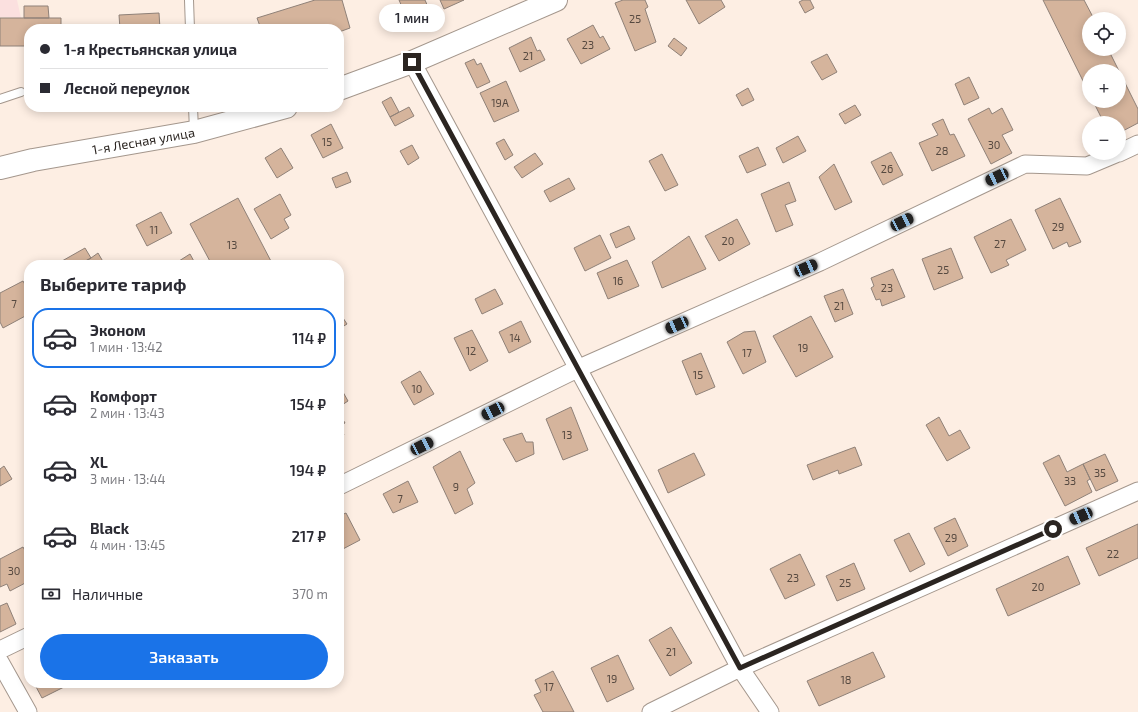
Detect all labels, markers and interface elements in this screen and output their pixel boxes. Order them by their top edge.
callout: 1 мин [379,4,445,32]
text: 1 мин [395,10,429,26]
house number: 25 [629,12,641,25]
map controls [1082,12,1126,160]
button: locate [1082,12,1126,56]
house number: 23 [582,38,594,51]
text: 1-я Крестьянская улица [64,40,237,58]
house number: 21 [523,49,533,62]
route end [403,53,421,71]
button: + [1082,64,1126,108]
text: Лесной переулок [64,79,190,97]
house number: 19А [491,96,509,109]
button: − [1082,116,1126,160]
street label: 1-я Лесная улица [91,124,196,158]
house number: 15 [322,135,332,148]
house number: 30 [988,138,1000,151]
house number: 28 [936,144,948,157]
house number: 26 [881,162,893,175]
car [984,166,1010,188]
car [889,211,915,233]
house number: 29 [1052,220,1064,233]
house number: 11 [150,223,158,236]
house number: 20 [722,234,734,247]
house number: 27 [994,237,1006,250]
house number: 13 [227,238,237,251]
car [793,258,819,278]
house number: 25 [937,263,949,276]
text: Выберите тариф [40,273,186,295]
house number: 16 [613,274,623,287]
house number: 23 [881,281,893,294]
house number: 7 [11,297,17,310]
house number: 21 [834,299,844,312]
car [664,315,690,335]
icon: car [42,320,78,356]
text: Эконом [90,321,146,339]
text: 114 ₽ [292,329,326,347]
house number: 14 [509,331,521,344]
text: 1 мин · 13:42 [90,339,163,355]
house number: 19 [798,341,808,354]
house number: 12 [466,344,476,357]
house number: 17 [742,346,752,359]
house number: 15 [693,368,703,381]
house number: 10 [411,382,423,395]
icon: car [42,386,78,422]
text: Комфорт [90,387,157,405]
text: 154 ₽ [290,395,326,413]
car [480,400,506,422]
text: 2 мин · 13:43 [90,405,165,421]
house number: 13 [562,428,572,441]
car [409,435,435,457]
icon: car [42,452,78,488]
text: XL [90,453,108,471]
text: 194 ₽ [290,461,326,479]
house number: 35 [1094,466,1106,479]
text: 3 мин · 13:44 [90,471,165,487]
house number: 33 [1064,474,1076,487]
house number: 9 [453,480,459,493]
house number: 7 [397,492,403,505]
car [1068,506,1094,526]
icon: car [42,518,78,554]
text: Black [90,519,129,537]
route start [1044,520,1062,538]
text: 217 ₽ [291,527,326,545]
house number: 29 [945,531,957,544]
text: 4 мин · 13:45 [90,537,165,553]
house number: 22 [1107,547,1119,560]
house number: 30 [8,564,20,577]
house number: 23 [787,571,799,584]
house number: 25 [839,576,851,589]
house number: 20 [1032,580,1044,593]
icon: cash [40,583,62,605]
text: Наличные [72,585,143,603]
text: 370 m [292,586,328,602]
button: Заказать [40,634,328,680]
house number: 21 [666,645,676,658]
house number: 19 [607,672,617,685]
house number: 18 [840,673,852,686]
house number: 17 [544,680,554,693]

